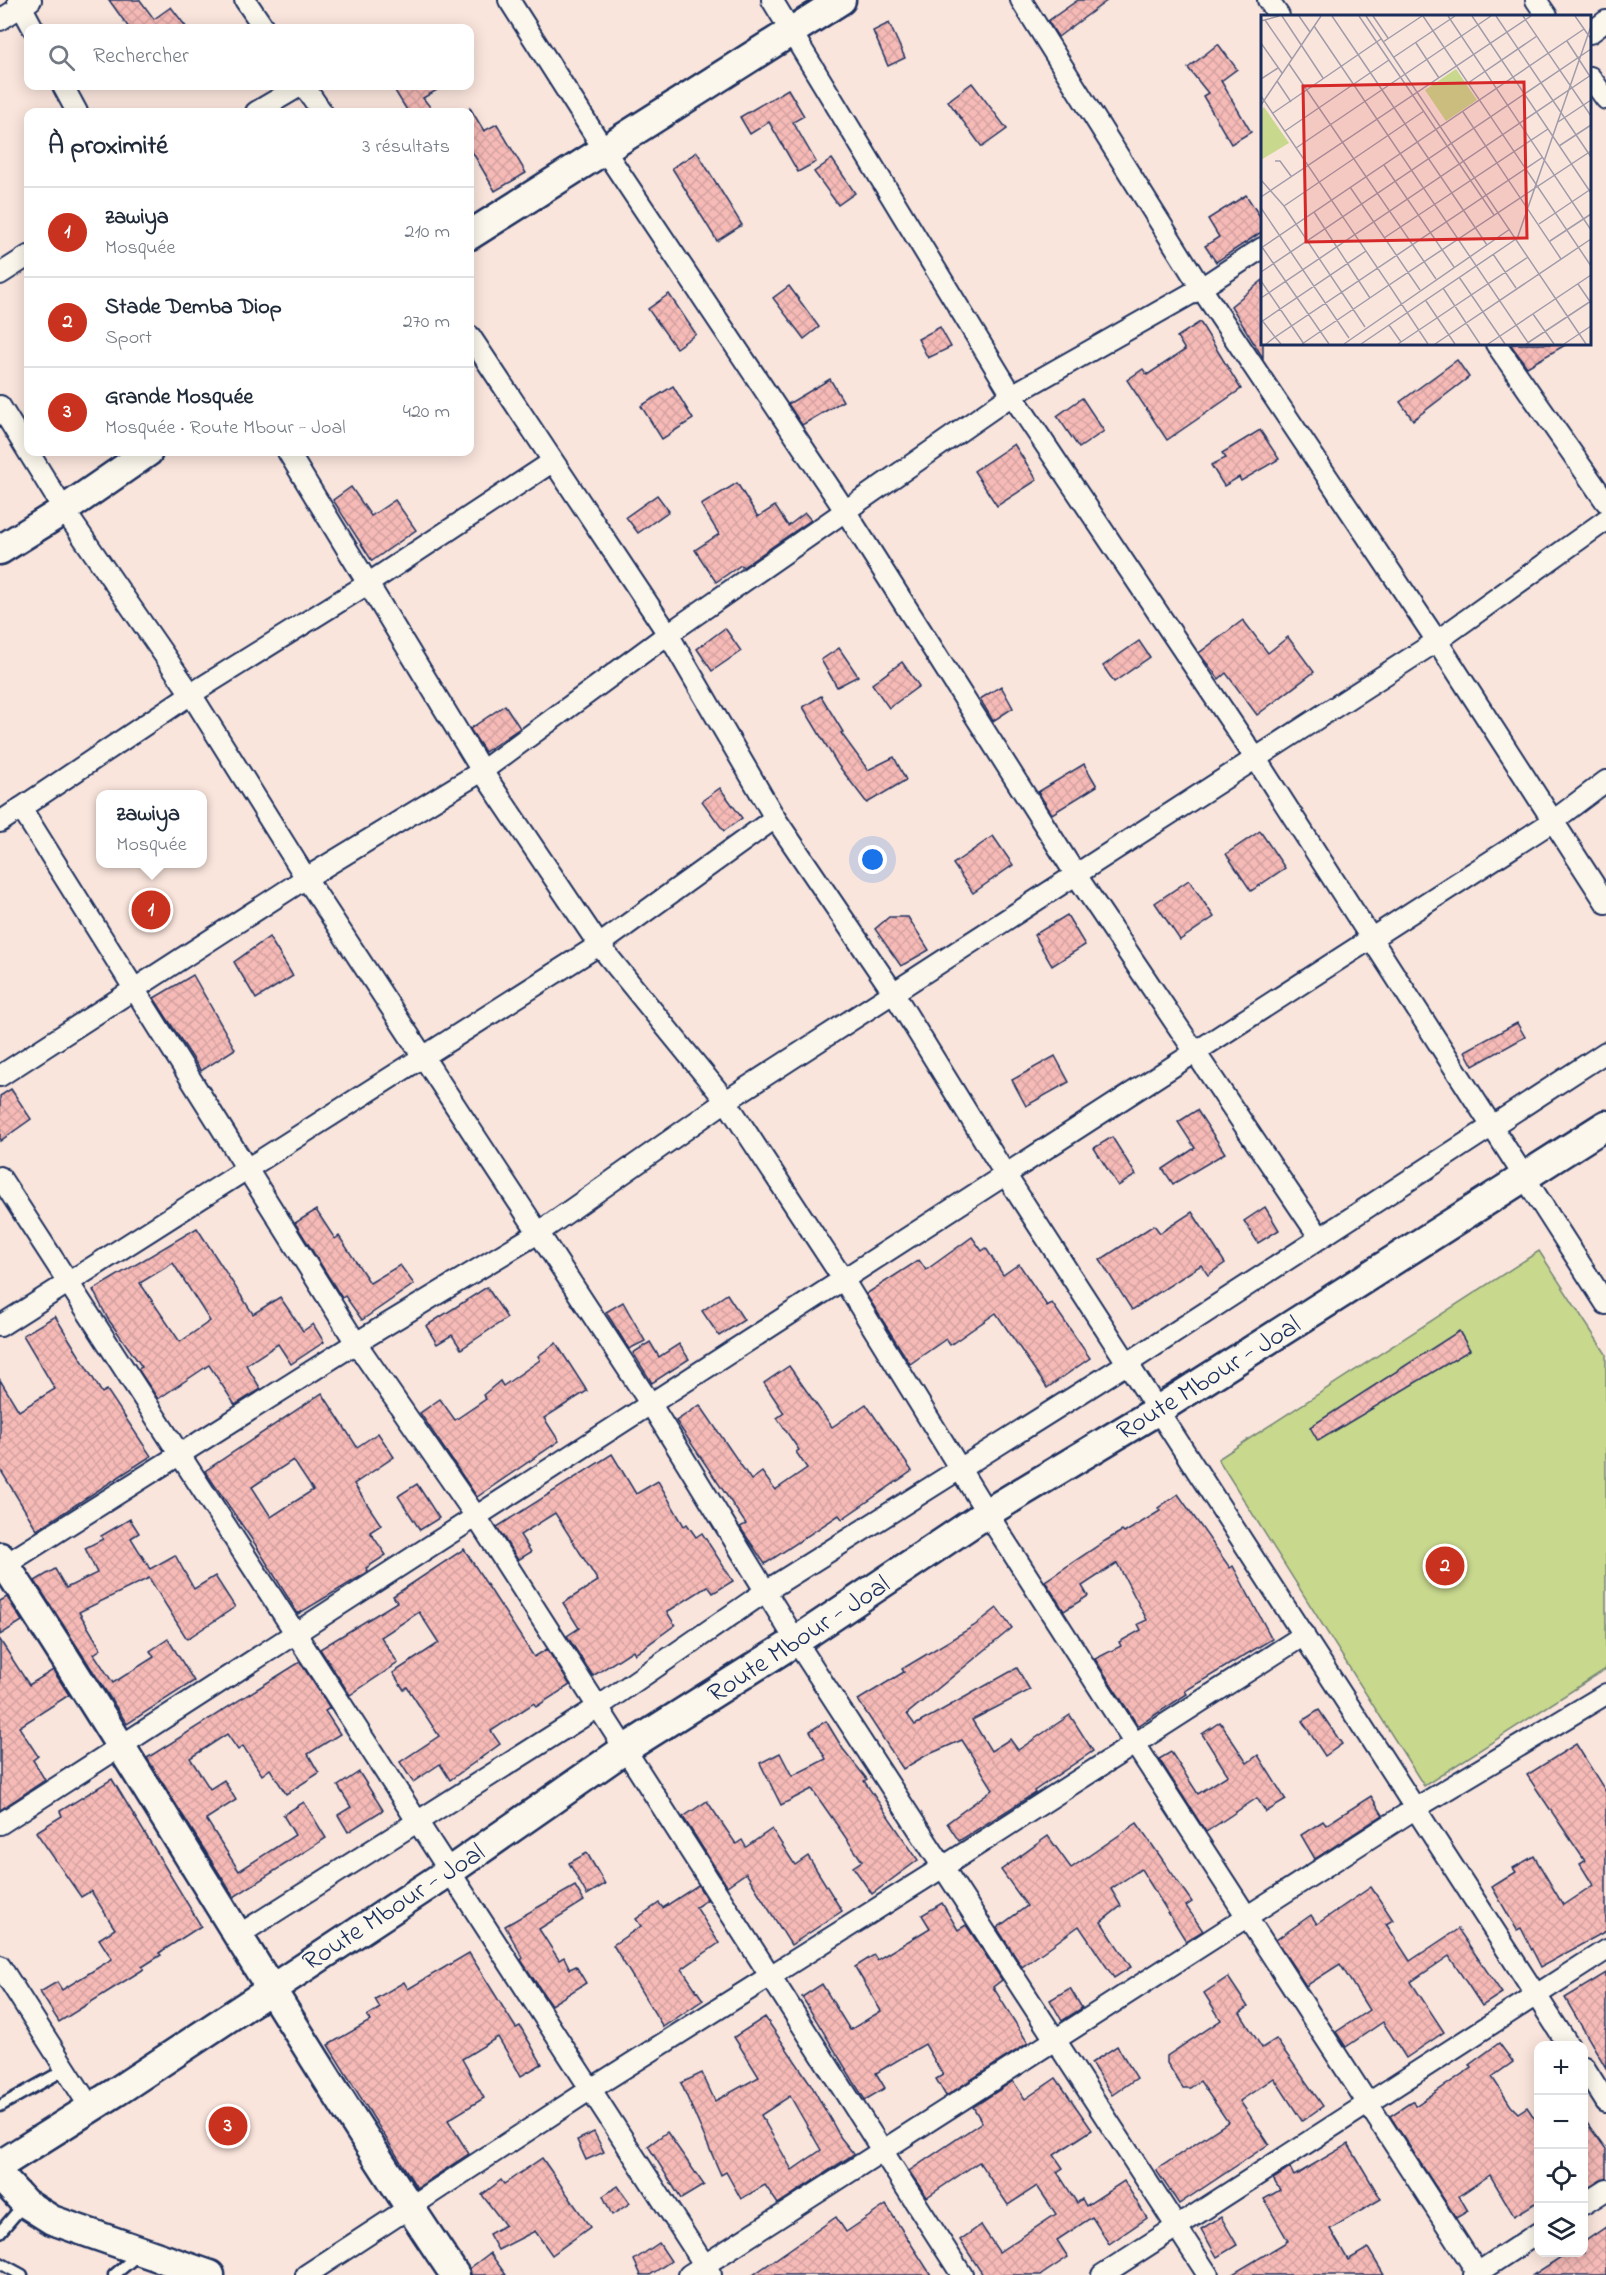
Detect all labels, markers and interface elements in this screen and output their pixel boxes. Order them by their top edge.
inset map [1261,15,1591,345]
search box [24,24,474,90]
icon: search [45,41,78,74]
text: Rechercher [93,41,189,73]
text: À proximité [48,128,168,166]
text: 3 résultats [362,133,450,162]
text: zawiya [105,202,169,234]
text: 1 [64,218,71,247]
text: 210 m [405,218,450,247]
text: Mosquée [105,234,175,263]
text: Stade Demba Diop [105,292,282,324]
text: 2 [63,308,72,337]
text: 270 m [403,308,450,337]
text: Sport [105,324,152,353]
text: Grande Mosquée [105,382,253,414]
text: 3 [63,398,72,427]
text: 420 m [403,398,450,427]
text: Mosquée · Route Mbour - Joal [105,414,346,443]
popup [96,790,207,868]
text: zawiya [116,799,180,831]
text: Mosquée [116,831,187,860]
your location [858,845,887,874]
pin: 1 [132,888,170,932]
street label: Route Mbour - Joal [1110,1307,1309,1451]
pin: 2 [1426,1544,1464,1588]
street label: Route Mbour - Joal [700,1566,898,1714]
street label: Route Mbour - Joal [295,1834,493,1982]
map controls [1534,2041,1588,2257]
button: + [1534,2041,1588,2095]
button: − [1534,2095,1588,2149]
pin: 3 [208,2104,248,2148]
button: locate [1534,2149,1588,2203]
button: layers [1534,2203,1588,2257]

